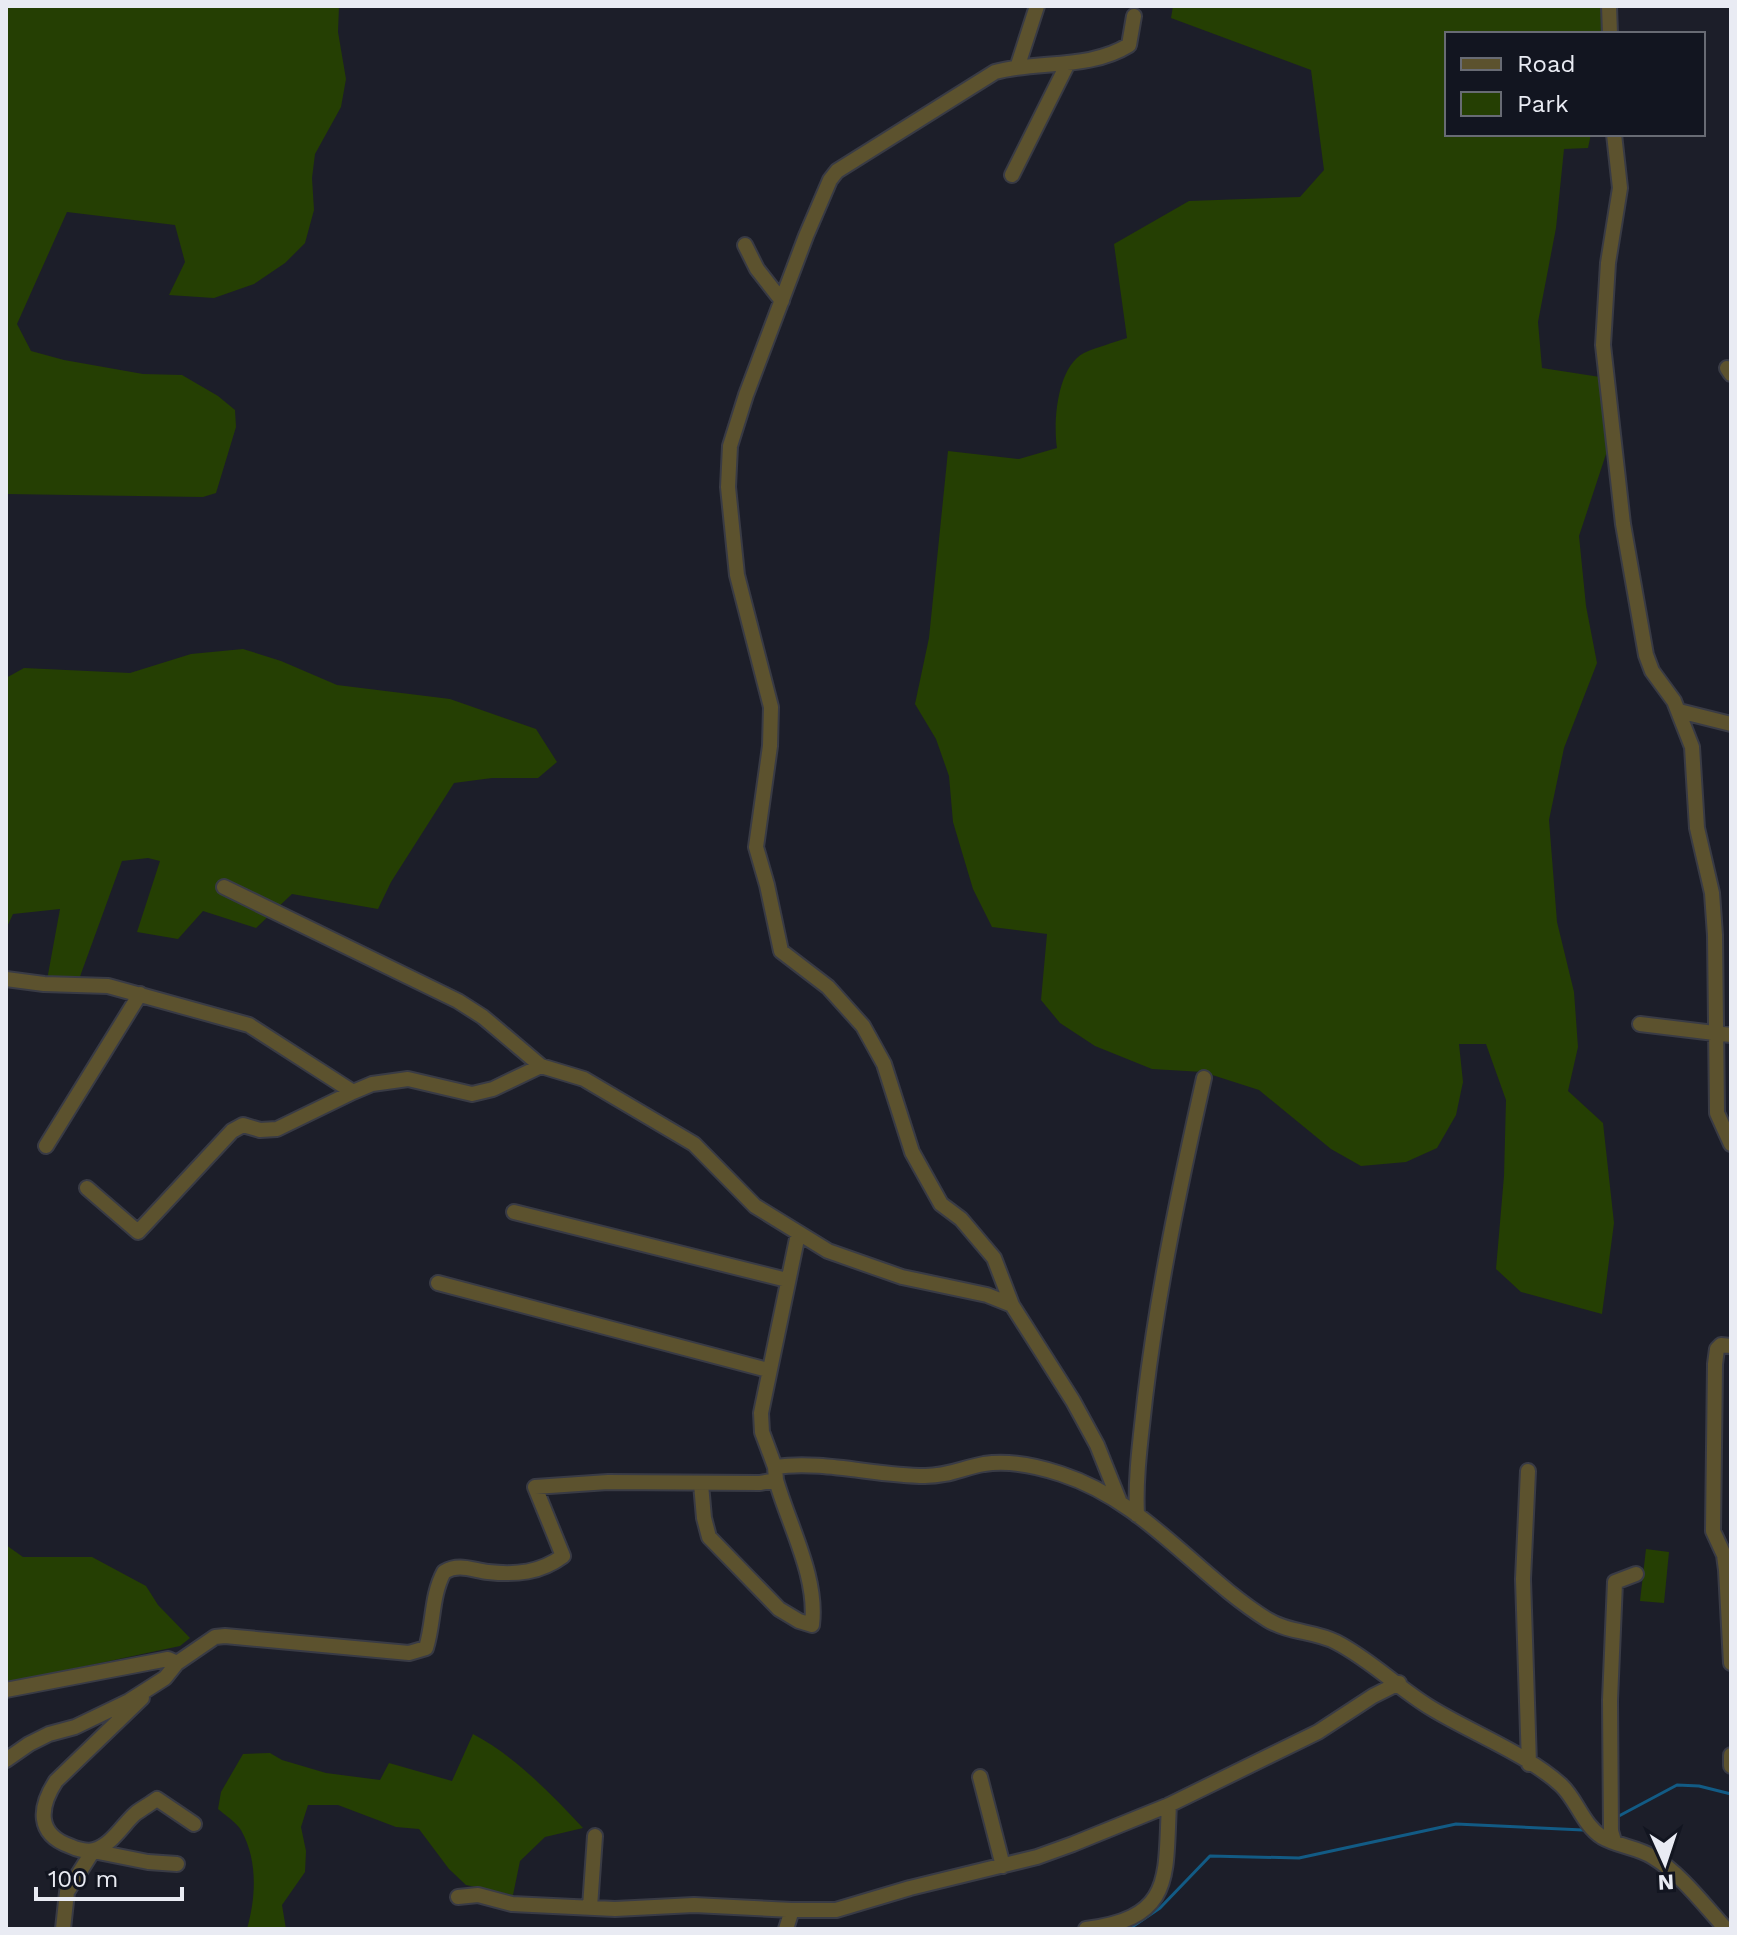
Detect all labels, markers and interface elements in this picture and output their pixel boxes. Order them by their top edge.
legend [1445,32,1705,136]
text: Road [1517,50,1576,78]
text: Park [1517,90,1569,118]
north arrow [1625,1823,1705,1903]
scale bar [36,1851,182,1901]
text: 100 m [48,1865,118,1893]
text: N [1657,1870,1675,1895]

